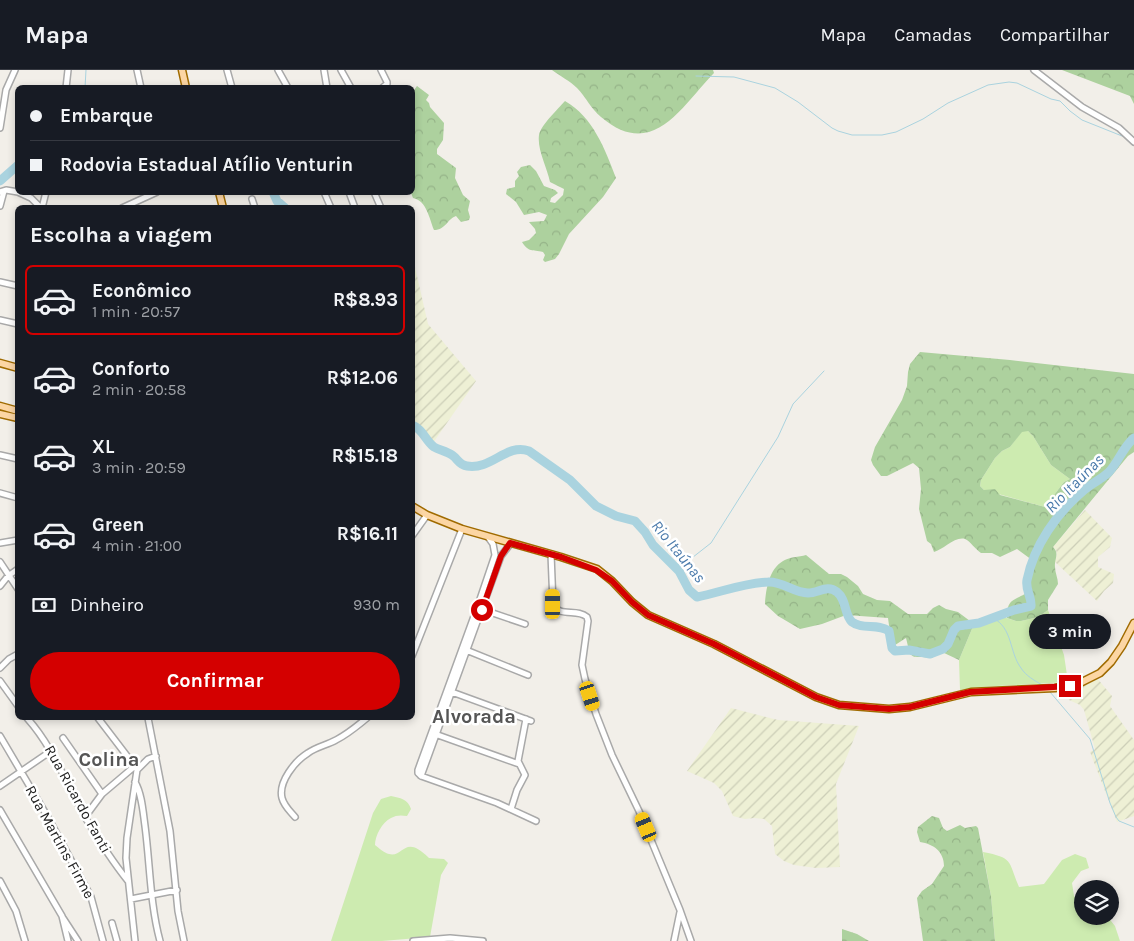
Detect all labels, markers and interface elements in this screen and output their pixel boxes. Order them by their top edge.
text: Mapa [25,21,89,49]
text: Mapa [821,24,866,46]
text: Camadas [894,24,972,46]
text: Compartilhar [1000,24,1109,46]
text: Embarque [60,105,153,127]
text: Rodovia Estadual Atílio Venturin [60,154,353,176]
text: Escolha a viagem [30,222,213,248]
icon: car [32,278,77,323]
text: Econômico [92,280,192,302]
text: R$8.93 [333,289,398,311]
text: 1 min · 20:57 [92,302,180,321]
icon: car [32,356,77,401]
text: Conforto [92,358,170,380]
text: R$12.06 [327,367,398,389]
text: 2 min · 20:58 [92,380,186,399]
icon: car [32,434,77,479]
text: XL [92,436,114,458]
text: R$15.18 [332,445,398,467]
water label: Rio Itaúnas [1041,450,1108,517]
text: 3 min · 20:59 [92,458,186,477]
icon: car [32,512,77,557]
text: Green [92,514,144,536]
water label: Rio Itaúnas [648,516,710,587]
text: R$16.11 [337,523,398,545]
text: 4 min · 21:00 [92,536,182,555]
car [545,589,560,619]
icon: cash [30,591,58,619]
text: Dinheiro [70,594,144,616]
text: 930 m [353,595,400,614]
route start [471,599,493,621]
callout: 3 min [1029,614,1111,648]
text: 3 min [1048,622,1092,641]
button: Confirmar [30,652,400,710]
route end [1059,675,1081,697]
car [578,679,601,713]
district label: Alvorada [432,705,516,728]
street label: Rua Ricardo Fanti [41,742,115,856]
district label: Colina [79,748,139,771]
street label: Rua Martins Firme [21,782,99,902]
car [633,810,658,844]
map controls [1074,880,1119,925]
button: layers [1074,880,1119,925]

